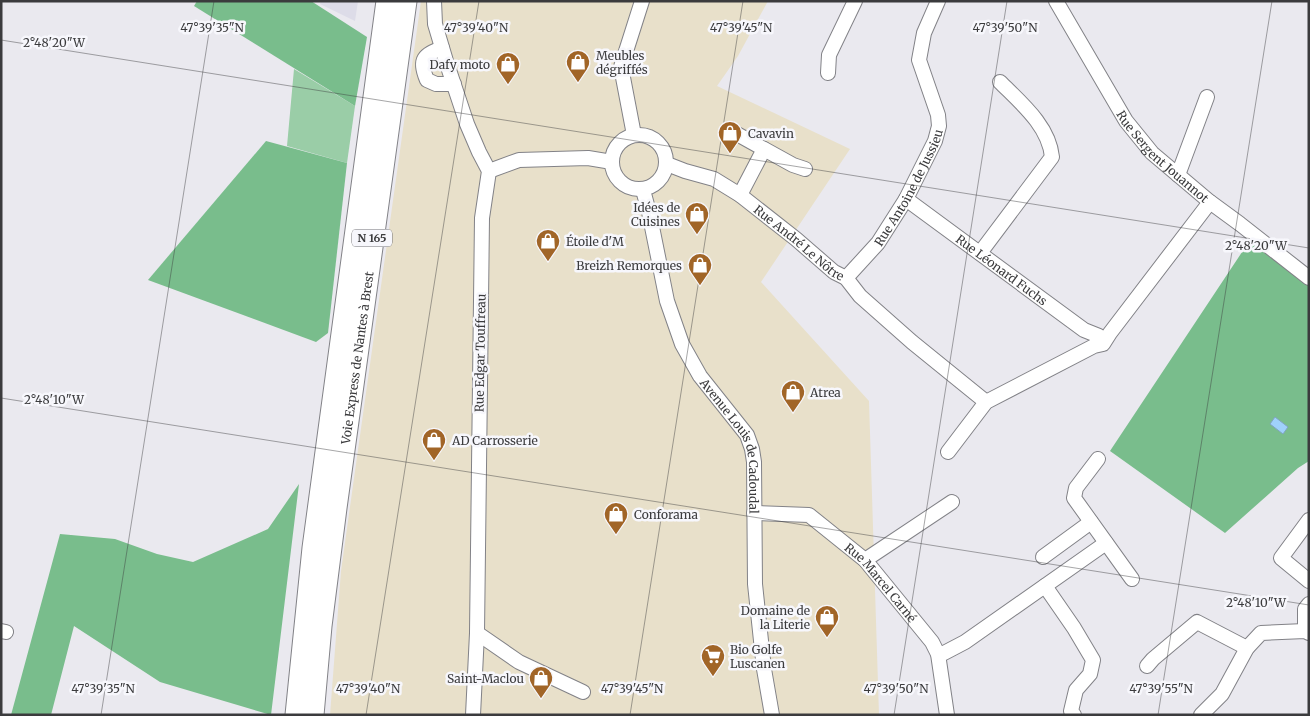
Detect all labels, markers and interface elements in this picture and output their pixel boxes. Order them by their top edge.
text: 47°39'35"N [180,20,245,35]
text: 47°39'40"N [444,20,509,35]
text: 47°39'45"N [710,20,773,35]
text: 47°39'50"N [973,20,1038,35]
text: 2°48'20"W [23,35,86,50]
place label: Meubles dégriffés [596,48,648,77]
shop icon: Meubles dégriffés [565,49,591,83]
shop icon: Dafy moto [495,51,521,85]
place label: Dafy moto [430,57,490,72]
street label: Rue Sergent Jouannot [1114,107,1212,206]
shop icon: Cavavin [717,120,743,154]
place label: Cavavin [748,126,794,141]
street label: Rue Antoine de Jussieu [871,127,945,249]
place label: Idées de Cuisines [631,200,680,229]
shop icon: Idées de Cuisines [684,201,710,235]
street label: Rue André Le Nôtre [751,202,847,283]
shop icon: Étoile d'M [535,228,561,262]
road number: N 165 [352,230,392,247]
street label: Rue Léonard Fuchs [953,231,1051,308]
place label: Étoile d'M [566,234,624,249]
text: 2°48'20"W [1225,238,1288,253]
shop icon: Breizh Remorques [687,252,713,286]
place label: Breizh Remorques [576,258,682,273]
street label: Voie Express de Nantes à Brest [337,270,376,446]
street label: Rue Edgar Touffreau [471,293,489,412]
street label: Avenue Louis de Cadoudal [697,375,762,514]
shop icon: Atrea [780,379,806,413]
place label: Atrea [809,385,841,400]
text: 2°48'10"W [24,392,85,407]
shop icon: AD Carrosserie [421,427,447,461]
place label: AD Carrosserie [451,433,538,448]
shop icon: Conforama [603,501,629,535]
place label: Conforama [634,507,699,522]
street label: Rue Marcel Carné [842,539,920,625]
text: 2°48'10"W [1226,595,1287,610]
place label: Domaine de la Literie [741,603,810,632]
shop icon: Domaine de la Literie [814,604,840,638]
place label: Bio Golfe Luscanen [730,642,785,671]
supermarket icon: Bio Golfe Luscanen [700,643,726,677]
shop icon: Saint-Maclou [528,665,554,699]
place label: Saint-Maclou [447,671,524,686]
text: 47°39'35"N [71,681,136,696]
text: 47°39'40"N [336,681,401,696]
text: 47°39'45"N [601,681,664,696]
text: 47°39'50"N [864,681,929,696]
text: 47°39'55"N [1129,681,1193,696]

